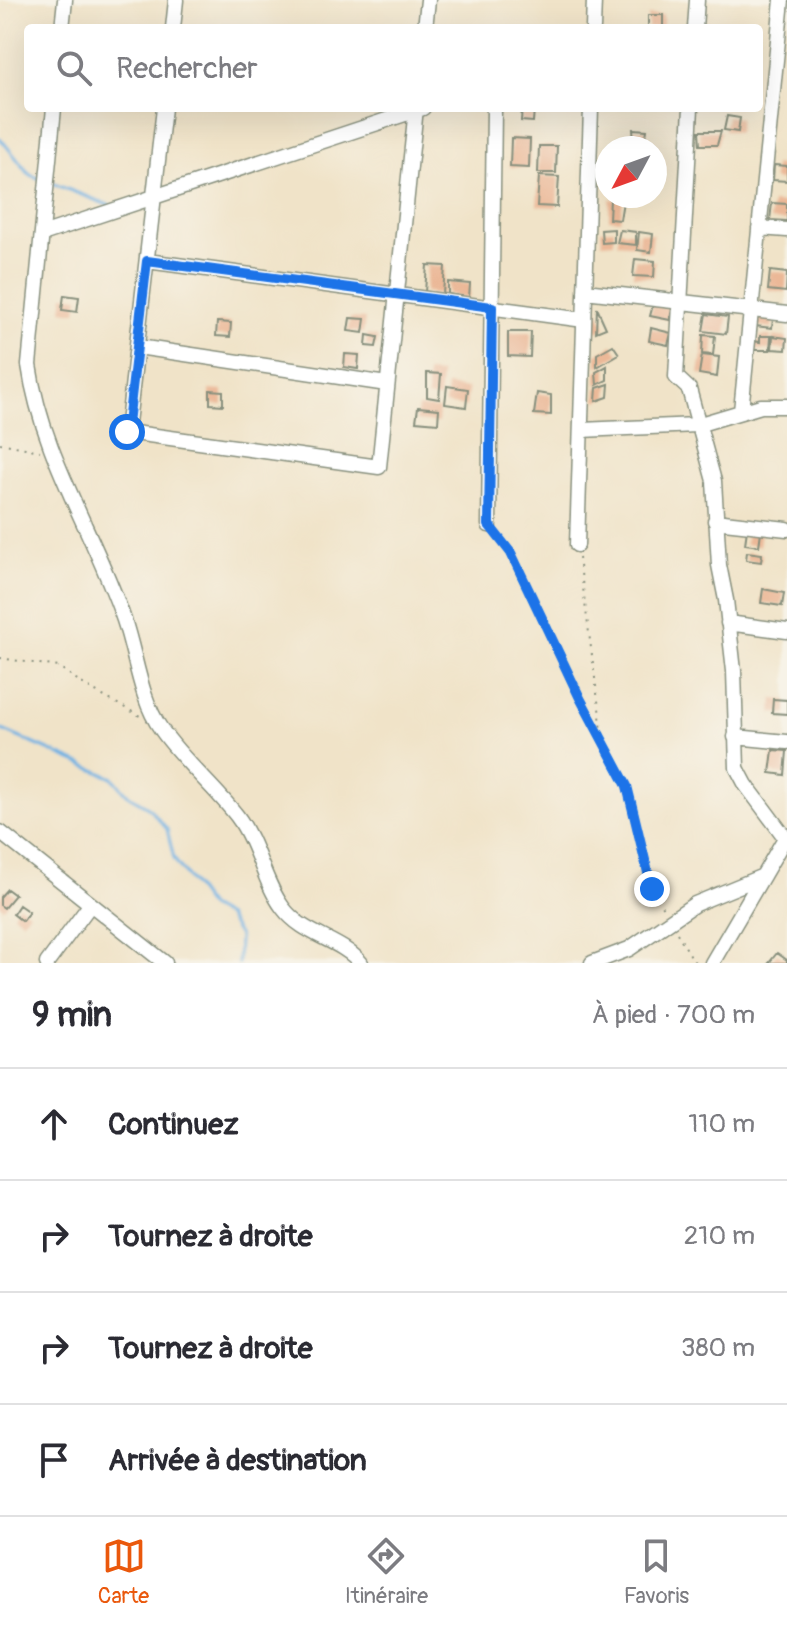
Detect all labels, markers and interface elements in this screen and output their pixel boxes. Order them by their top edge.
search box [24,24,763,112]
icon: search [52,46,96,90]
text: Rechercher [116,50,258,87]
north arrow [595,136,667,208]
route start [109,414,145,450]
route end [634,871,670,907]
text: 9 min [32,994,112,1037]
text: À pied · 700 m [592,999,755,1031]
icon: ahead [32,1102,76,1146]
text: Continuez [108,1106,239,1143]
text: 110 m [688,1108,755,1140]
icon: right [32,1214,76,1258]
text: Tournez à droite [108,1218,312,1255]
text: 210 m [684,1220,755,1252]
icon: right [32,1326,76,1370]
text: Tournez à droite [108,1330,312,1367]
text: 380 m [681,1332,755,1364]
icon: arrive [32,1438,76,1482]
text: Arrivée à destination [108,1442,367,1479]
tab: Carte [98,1534,149,1610]
tab: Itinéraire [345,1534,428,1610]
tab: Favoris [624,1534,689,1610]

